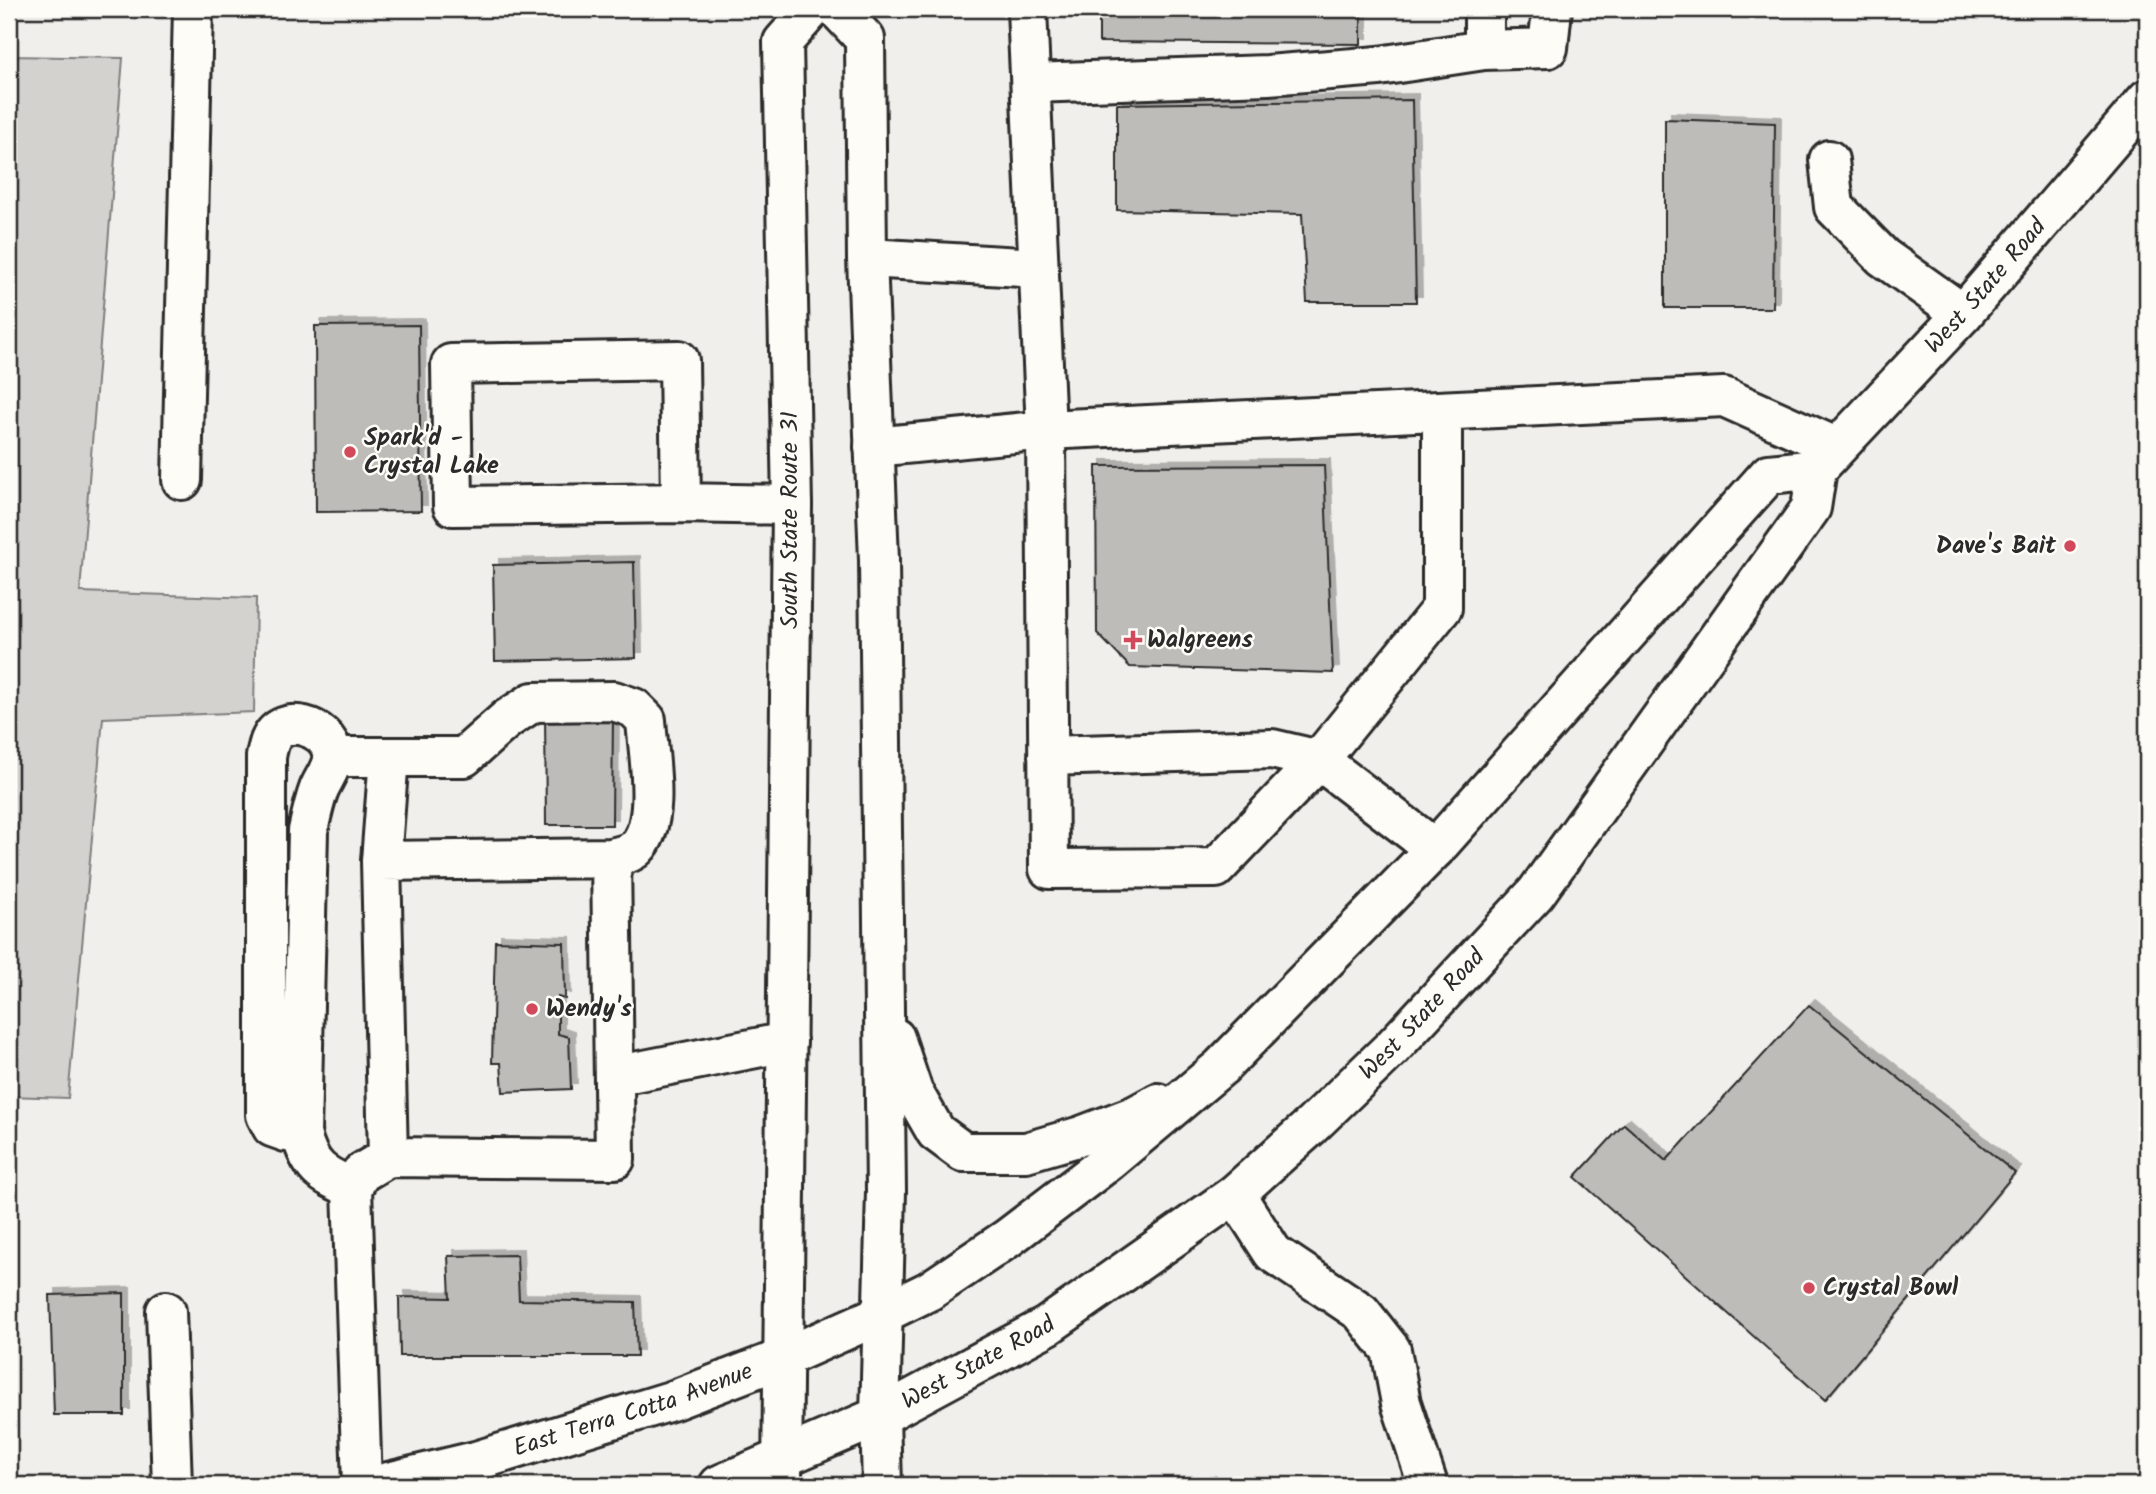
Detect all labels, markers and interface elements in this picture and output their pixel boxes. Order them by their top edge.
street label: West State Road [1915,209,2057,363]
street label: South State Route 31 [771,411,810,629]
place label: Spark'd - Crystal Lake [364,419,499,486]
marker: Spark'd - Crystal Lake [342,444,358,460]
place label: Dave's Bait [1936,527,2057,566]
marker: Dave's Bait [2062,538,2078,554]
place label: Walgreens [1147,621,1253,660]
marker: Walgreens [1125,632,1141,648]
street label: West State Road [1350,939,1495,1090]
place label: Wendy's [546,990,632,1029]
marker: Wendy's [524,1001,540,1017]
place label: Crystal Bowl [1823,1269,1959,1308]
marker: Crystal Bowl [1801,1280,1817,1296]
street label: West State Road [894,1305,1065,1420]
street label: East Terra Cotta Avenue [508,1352,759,1468]

